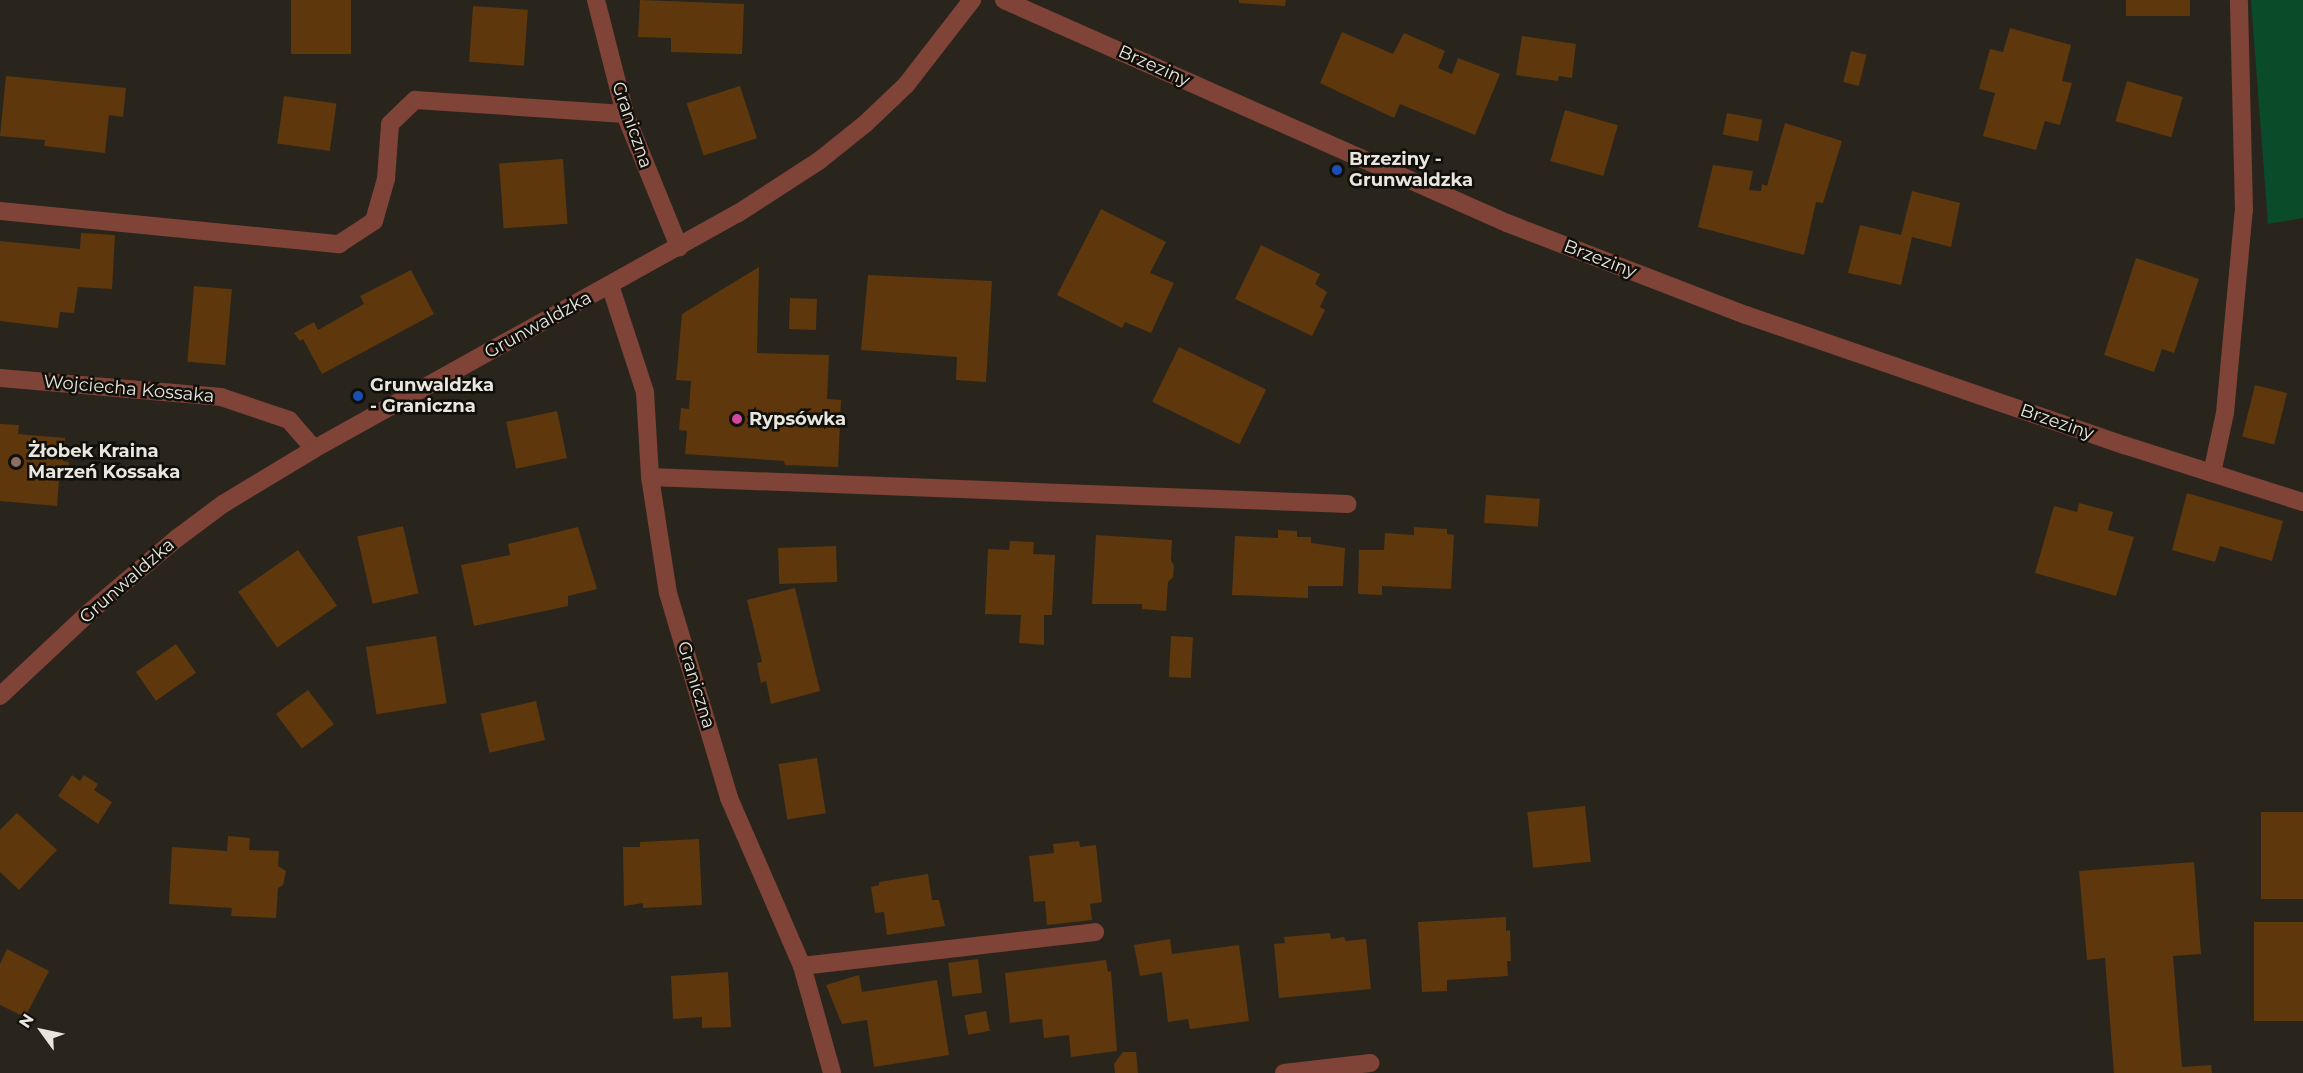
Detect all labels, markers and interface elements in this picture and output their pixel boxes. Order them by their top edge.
street label: Brzeziny [1115,41,1193,91]
street label: Graniczna [607,79,657,171]
place label: Brzeziny - Grunwaldzka [1349,149,1473,192]
marker: Brzeziny - Grunwaldzka [1330,163,1344,177]
street label: Brzeziny [1561,235,1639,283]
street label: Grunwaldzka [481,287,595,363]
street label: Wojciecha Kossaka [43,371,215,407]
place label: Grunwaldzka - Graniczna [370,375,494,418]
marker: Grunwaldzka - Graniczna [351,389,365,403]
street label: Brzeziny [2017,399,2097,445]
place label: Rypsówka [749,408,846,430]
marker: Rypsówka [730,412,744,426]
place label: Żłobek Kraina Marzeń Kossaka [28,441,180,484]
marker: Żłobek Kraina Marzeń Kossaka [9,455,23,469]
street label: Grunwaldzka [75,534,179,628]
street label: Graniczna [673,639,719,731]
north arrow [12,1001,72,1061]
text: N [15,1010,38,1032]

